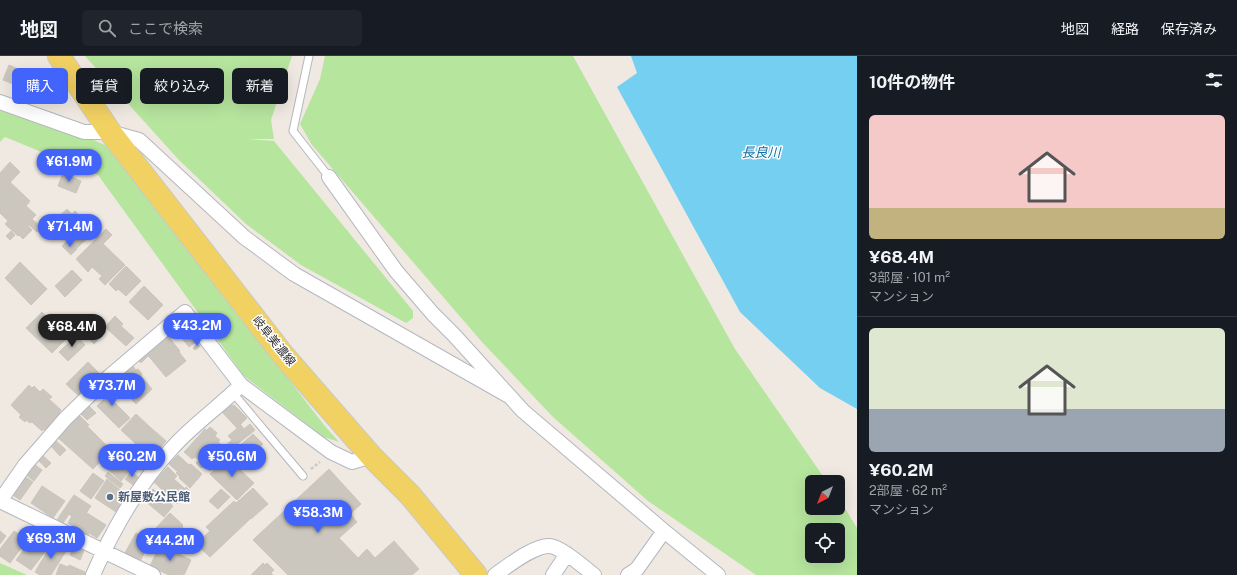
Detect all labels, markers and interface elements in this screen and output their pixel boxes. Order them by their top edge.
search box [82,10,362,46]
icon: search [96,17,118,39]
text: 地図 [20,18,58,40]
text: ここで検索 [128,20,203,37]
text: 地図 [1061,21,1089,37]
text: 経路 [1111,21,1139,37]
text: 保存済み [1161,21,1217,37]
chip: 購入 [12,68,68,104]
chip: 賃貸 [76,68,132,104]
chip: 絞り込み [140,68,224,104]
chip: 新着 [232,68,288,104]
icon: filters [1203,69,1225,91]
text: 10件の物件 [869,72,955,92]
icon: home [1011,141,1083,213]
water label: 長良川 [741,145,782,160]
pin: ¥61.9M [36,149,102,183]
text: ¥61.9M [46,154,92,169]
pin: ¥71.4M [37,214,103,248]
text: ¥71.4M [47,219,93,234]
text: ¥68.4M [869,247,934,267]
text: 3部屋 · 101 m² [869,270,950,285]
text: マンション [869,289,934,304]
pin: ¥43.2M [164,313,230,347]
street label: 岐阜美濃線 [250,313,298,369]
pin: ¥68.4M [39,314,105,348]
text: ¥43.2M [172,318,222,333]
text: ¥68.4M [47,319,97,334]
icon: home [1011,354,1083,426]
pin: ¥73.7M [79,373,145,407]
text: ¥73.7M [88,378,136,393]
pin: ¥60.2M [99,444,165,478]
pin: ¥50.6M [199,444,265,478]
text: ¥60.2M [107,449,157,464]
text: ¥50.6M [207,449,257,464]
text: ¥60.2M [869,460,934,480]
north arrow [805,475,845,515]
map controls [805,475,845,563]
text: 2部屋 · 62 m² [869,483,947,498]
place label: 新屋敷公民館 [118,490,190,504]
marker: 新屋敷公民館 [105,492,115,502]
pin: ¥58.3M [285,500,351,534]
text: マンション [869,502,934,517]
text: ¥58.3M [293,505,343,520]
button: locate [805,523,845,563]
pin: ¥69.3M [18,526,84,560]
pin: ¥44.2M [137,528,203,562]
text: ¥69.3M [26,531,76,546]
text: ¥44.2M [145,533,195,548]

